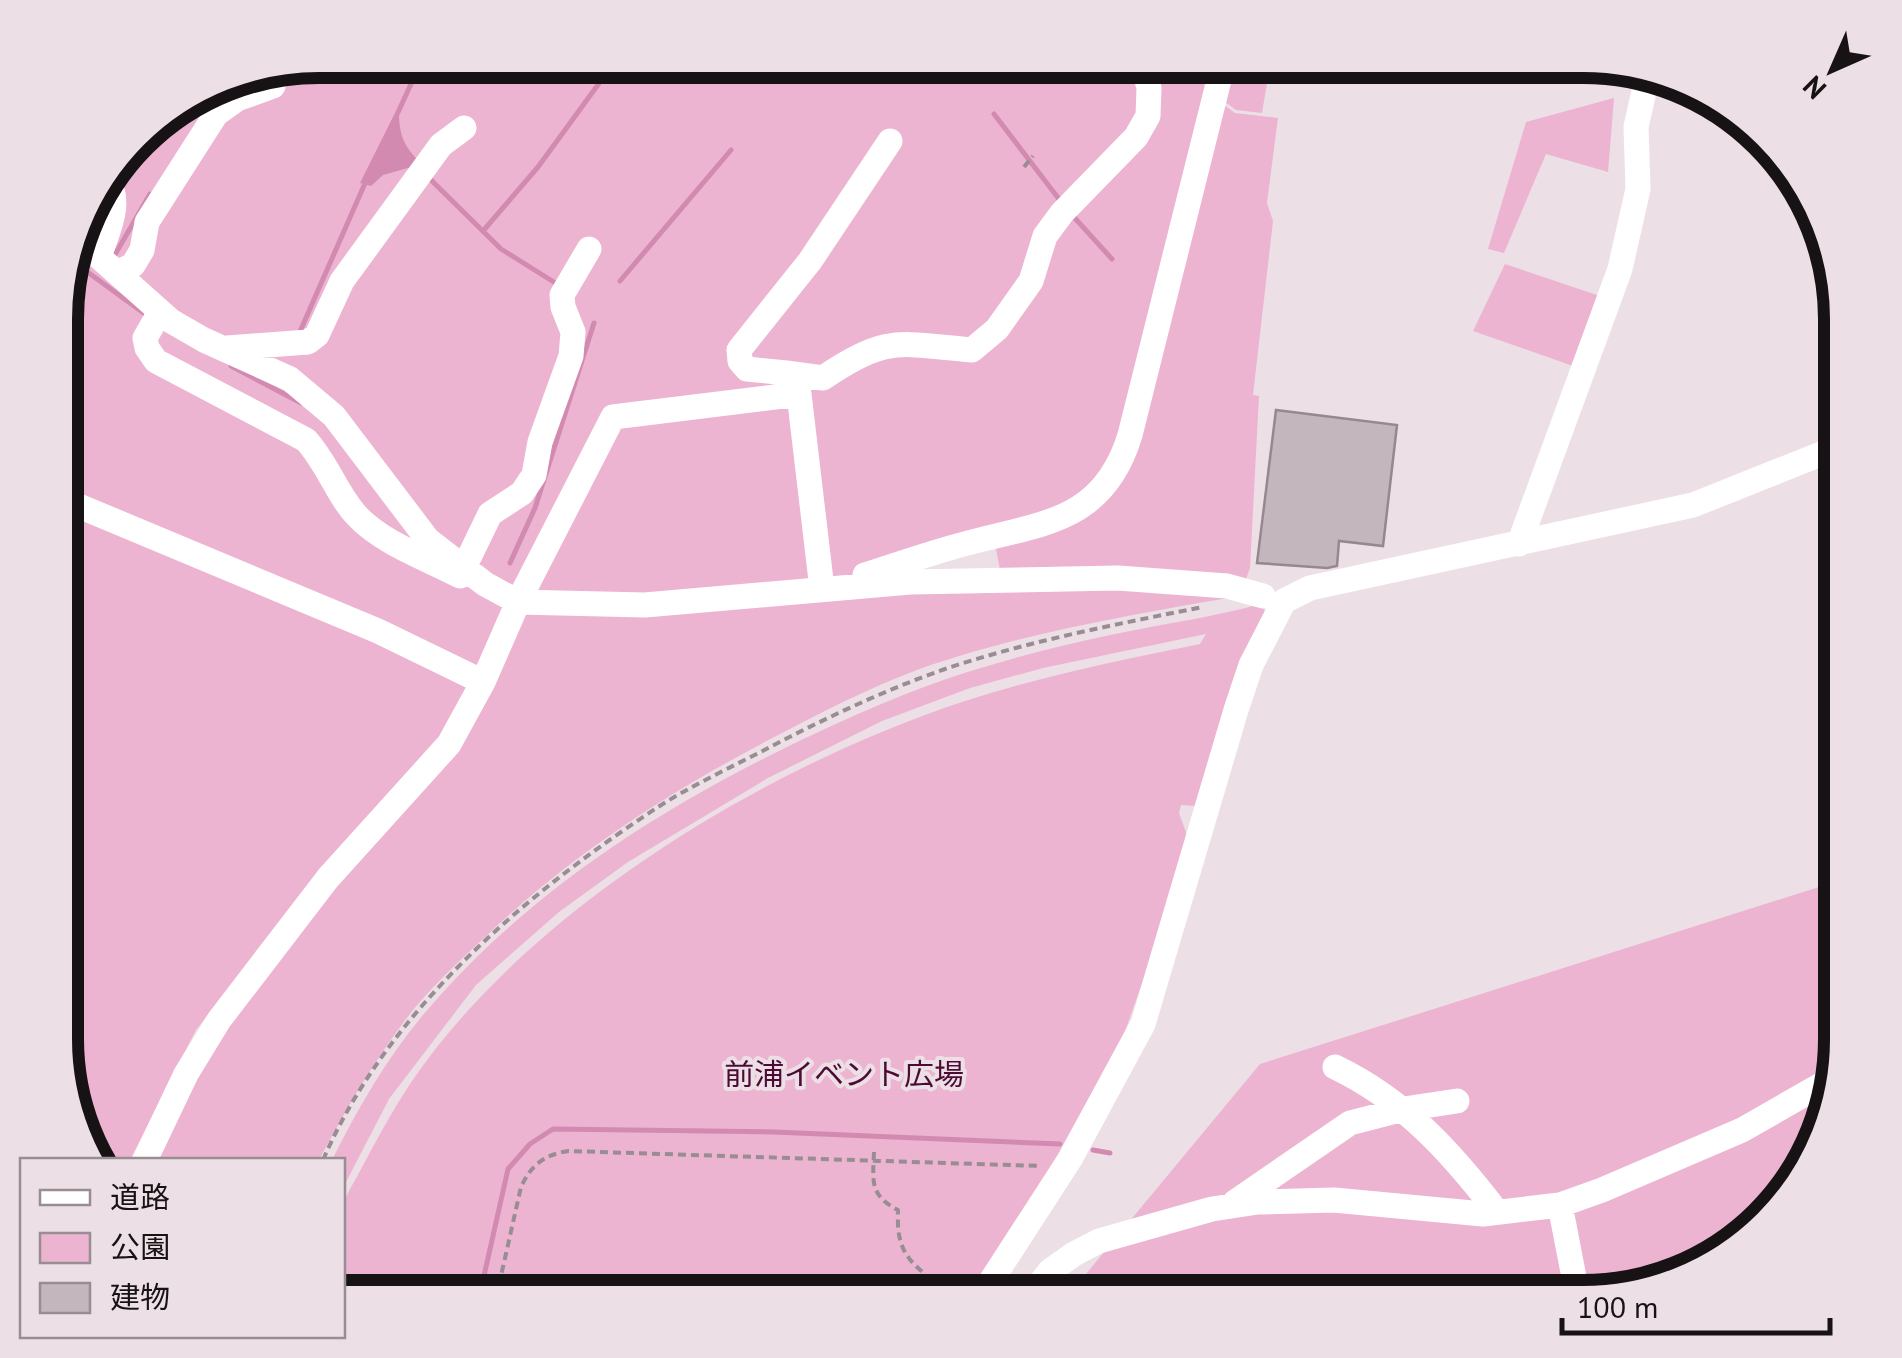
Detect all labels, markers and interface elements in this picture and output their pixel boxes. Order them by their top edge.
north arrow [1782,20,1882,120]
text: N [1794,68,1834,108]
park label: 前浦イベント広場 [724,1054,964,1093]
legend [20,1158,345,1338]
text: 道路 [110,1177,170,1216]
text: 公園 [110,1227,170,1266]
scale bar [1562,1273,1830,1335]
text: 建物 [110,1277,170,1316]
text: 100 m [1577,1287,1658,1326]

